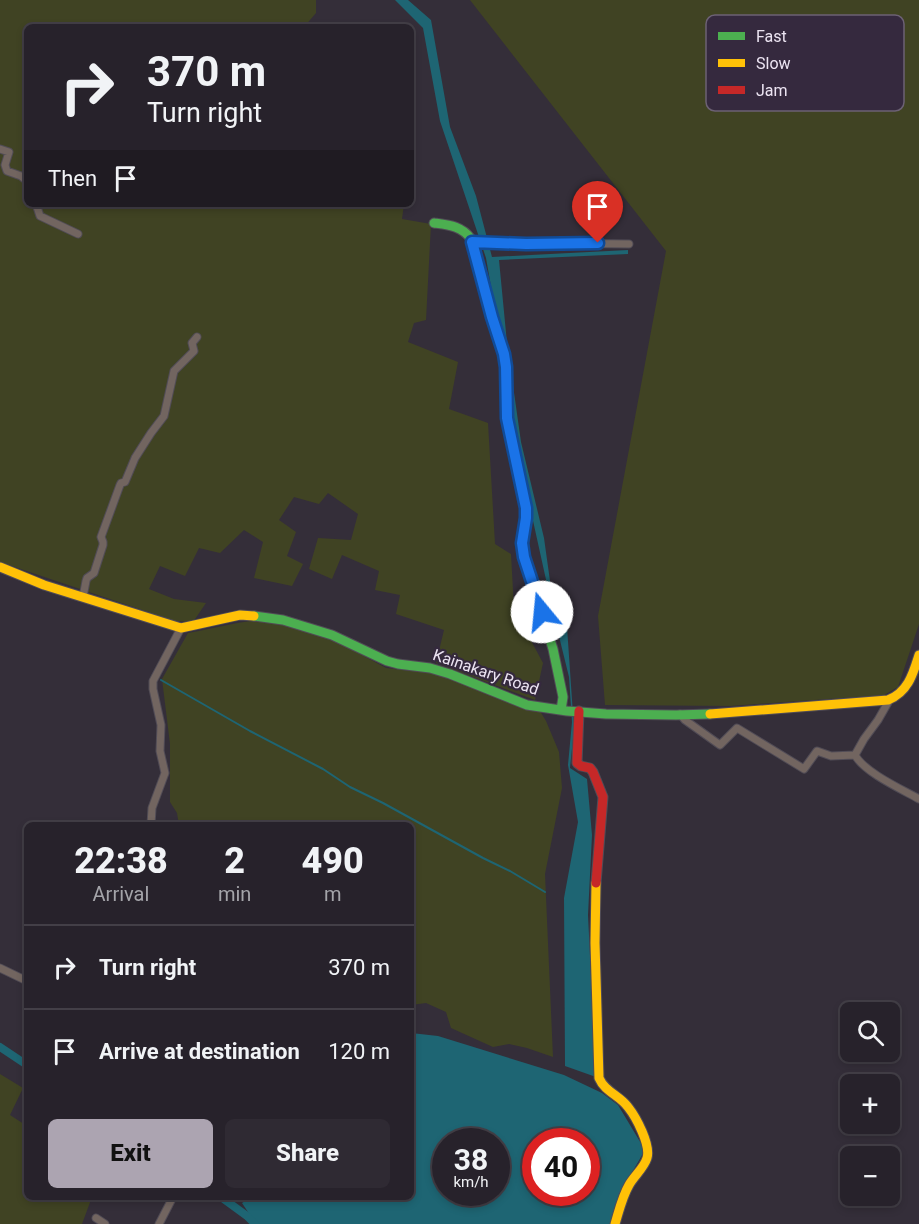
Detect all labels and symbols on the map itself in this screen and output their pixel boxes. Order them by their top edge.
legend [706,15,904,111]
text: Fast [756,27,787,46]
text: Slow [756,54,791,73]
text: Jam [756,81,788,100]
pin [572,181,623,243]
position arrow [510,580,574,644]
street label: Kainakary Road [431,645,541,699]
speed limit sign: 40 [522,1128,600,1206]

